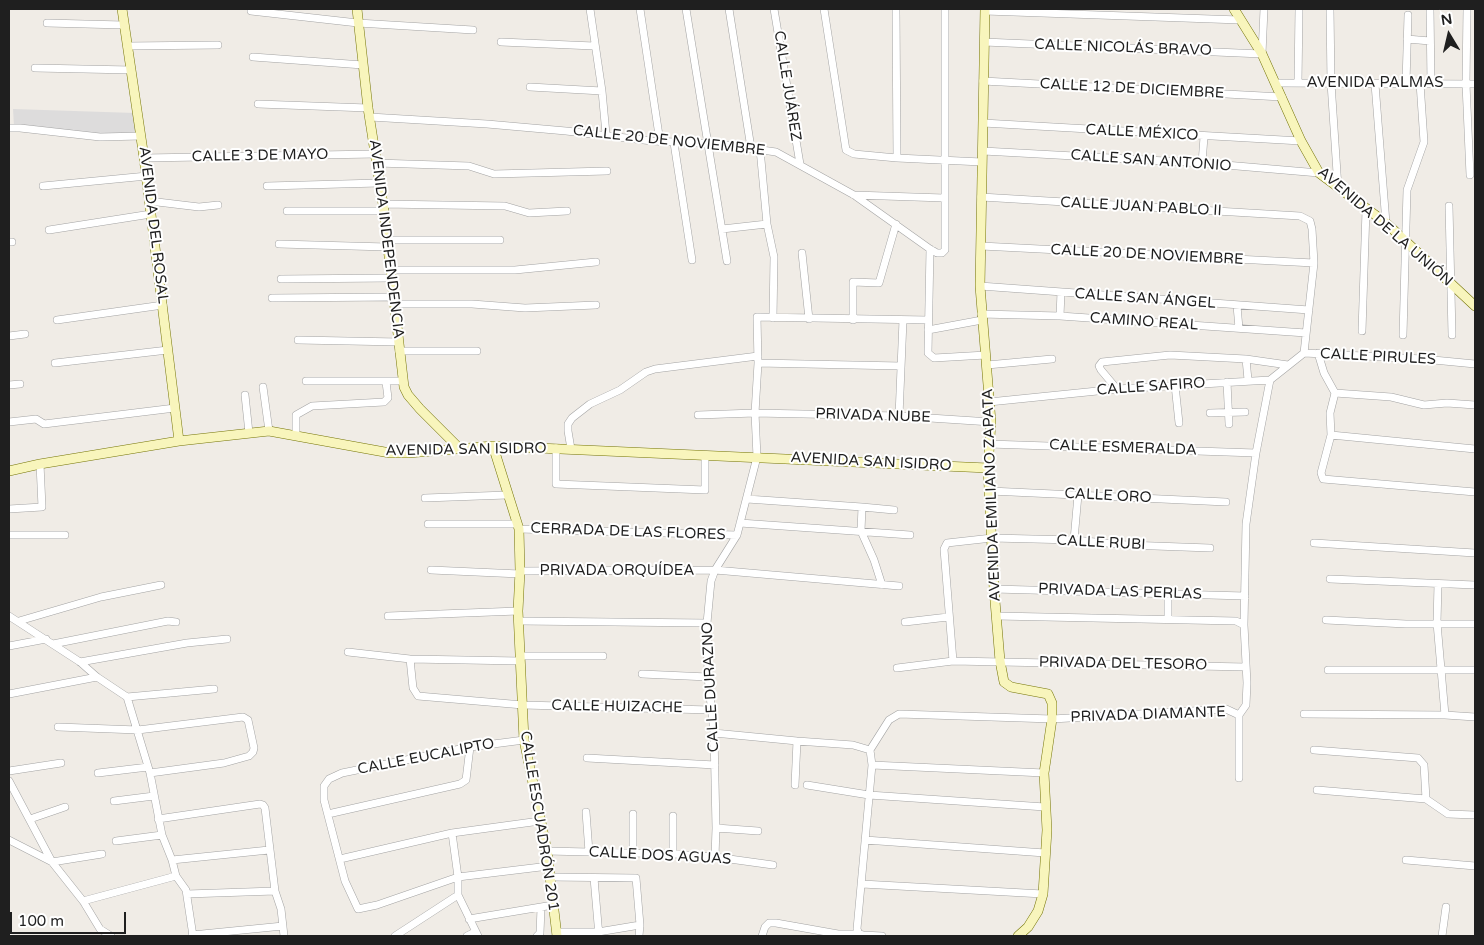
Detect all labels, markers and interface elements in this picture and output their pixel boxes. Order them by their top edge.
north arrow [1424,10,1474,60]
text: N [1440,10,1453,29]
street label: CALLE JUÁREZ [769,30,805,142]
street label: CALLE NICOLÁS BRAVO [1034,36,1212,60]
street label: AVENIDA PALMAS [1306,74,1444,92]
street label: CALLE 12 DE DICIEMBRE [1039,75,1225,103]
street label: CALLE MÉXICO [1085,121,1199,145]
street label: CALLE 20 DE NOVIEMBRE [572,122,766,160]
street label: AVENIDA INDEPENDENCIA [365,138,407,340]
street label: AVENIDA DEL ROSAL [134,145,172,305]
street label: CALLE 3 DE MAYO [192,146,328,166]
street label: CALLE SAN ANTONIO [1070,146,1232,176]
street label: AVENIDA DE LA UNIÓN [1314,163,1456,291]
street label: CALLE JUAN PABLO II [1060,194,1222,220]
street label: CALLE 20 DE NOVIEMBRE [1050,241,1244,269]
street label: CALLE SAN ÁNGEL [1074,285,1216,313]
street label: CAMINO REAL [1089,309,1199,335]
street label: CALLE PIRULES [1319,345,1437,369]
street label: CALLE SAFIRO [1096,374,1206,400]
street label: AVENIDA EMILIANO ZAPATA [979,388,1005,602]
street label: PRIVADA NUBE [815,405,931,427]
street label: CALLE ESMERALDA [1049,436,1197,460]
street label: AVENIDA SAN ISIDRO [385,440,547,460]
street label: AVENIDA SAN ISIDRO [790,449,952,475]
street label: CALLE ORO [1064,485,1152,507]
street label: CERRADA DE LAS FLORES [530,520,726,544]
street label: CALLE RUBI [1056,532,1146,554]
street label: PRIVADA ORQUÍDEA [540,562,694,580]
street label: PRIVADA LAS PERLAS [1038,580,1202,604]
street label: CALLE DURAZNO [699,621,723,753]
street label: PRIVADA DEL TESORO [1039,654,1207,674]
street label: CALLE HUIZACHE [551,697,683,717]
street label: PRIVADA DIAMANTE [1070,703,1226,727]
street label: CALLE ESCUADRÓN 201 [516,730,562,912]
street label: CALLE EUCALIPTO [356,735,496,779]
street label: CALLE DOS AGUAS [588,843,732,869]
scale bar [12,902,129,934]
text: 100 m [18,912,64,930]

